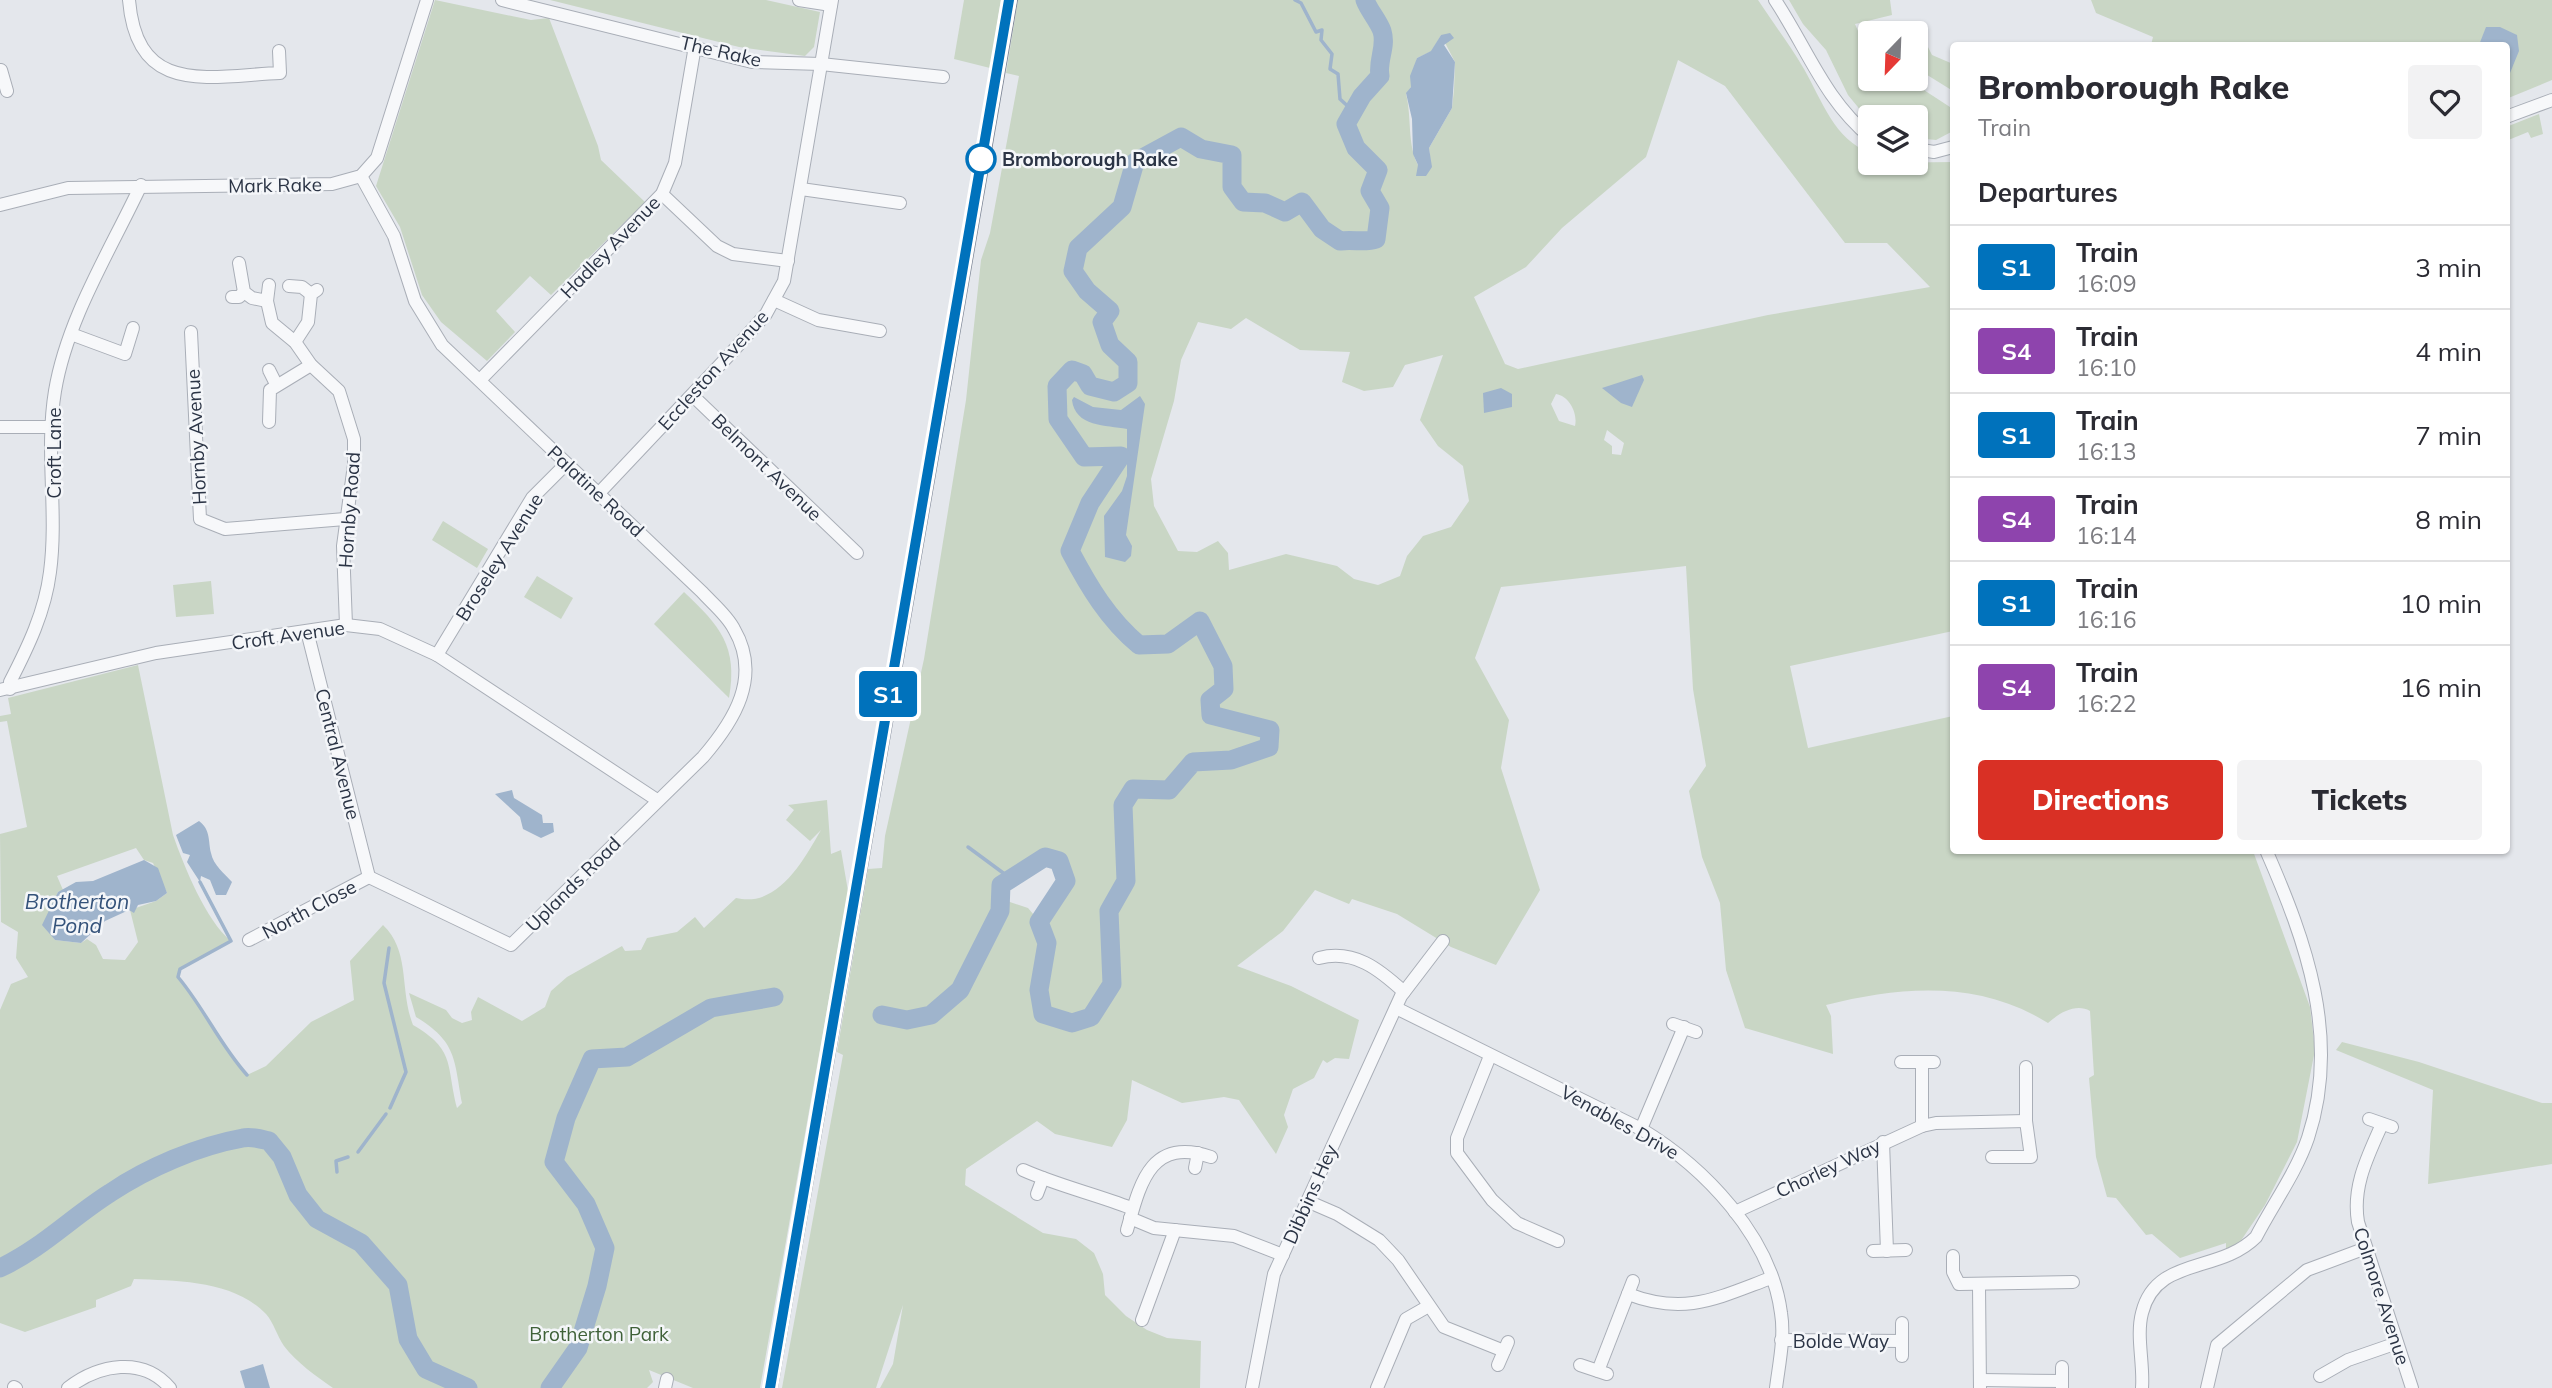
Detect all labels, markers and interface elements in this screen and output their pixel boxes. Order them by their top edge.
north arrow [1858,21,1928,91]
map controls [1858,21,1928,175]
street label: The Rake [678,30,764,72]
button: heart [2408,65,2482,139]
text: Bromborough Rake [1978,66,2290,107]
button: layers [1858,105,1928,175]
text: Train [1978,113,2031,142]
marker: Bromborough Rake [966,144,996,174]
place label: Bromborough Rake [1002,147,1178,171]
street label: Mark Rake [228,172,322,198]
text: Departures [1978,176,2118,209]
street label: Hadley Avenue [555,191,665,303]
text: Train [2076,236,2139,269]
text: 3 min [2415,251,2482,284]
text: S1 [2002,252,2031,282]
text: 16:09 [2076,269,2136,298]
street label: Eccleston Avenue [653,305,773,435]
text: Train [2076,320,2139,353]
text: 4 min [2415,335,2482,368]
text: S4 [2002,336,2031,366]
text: 16:10 [2076,353,2136,382]
street label: Hornby Avenue [180,368,212,506]
text: Train [2076,404,2139,437]
street label: Croft Lane [42,407,66,499]
street label: Belmont Avenue [707,408,827,526]
text: 7 min [2415,419,2482,452]
text: S1 [2002,420,2031,450]
text: 16:13 [2076,437,2136,466]
street label: Palatine Road [543,440,649,542]
street label: Hornby Road [333,451,365,569]
text: Train [2076,488,2139,521]
street label: Broseley Avenue [450,489,548,625]
text: 8 min [2415,503,2482,536]
text: S4 [2002,504,2031,534]
text: 16:14 [2076,521,2136,550]
text: Train [2076,572,2139,605]
text: 10 min [2400,587,2482,620]
text: S1 [2002,588,2031,618]
text: 16:16 [2076,605,2136,634]
street label: Croft Avenue [230,615,346,655]
text: Train [2076,656,2139,689]
line badge: S1 [856,671,920,717]
text: 16 min [2400,671,2482,704]
text: S4 [2002,672,2031,702]
text: S1 [873,679,903,709]
street label: Central Avenue [310,686,366,822]
text: 16:22 [2076,689,2136,718]
button: Directions [1978,760,2223,840]
button: Tickets [2237,760,2482,840]
street label: Uplands Road [520,831,626,937]
street label: North Close [258,874,360,944]
water label: Brotherton Pond [25,888,129,938]
street label: Venables Drive [1557,1080,1683,1164]
street label: Chorley Way [1772,1133,1884,1203]
street label: Dibbins Hey [1277,1141,1343,1247]
street label: Colmore Avenue [2348,1224,2416,1368]
park label: Brotherton Park [529,1322,669,1346]
street label: Bolde Way [1793,1329,1889,1353]

